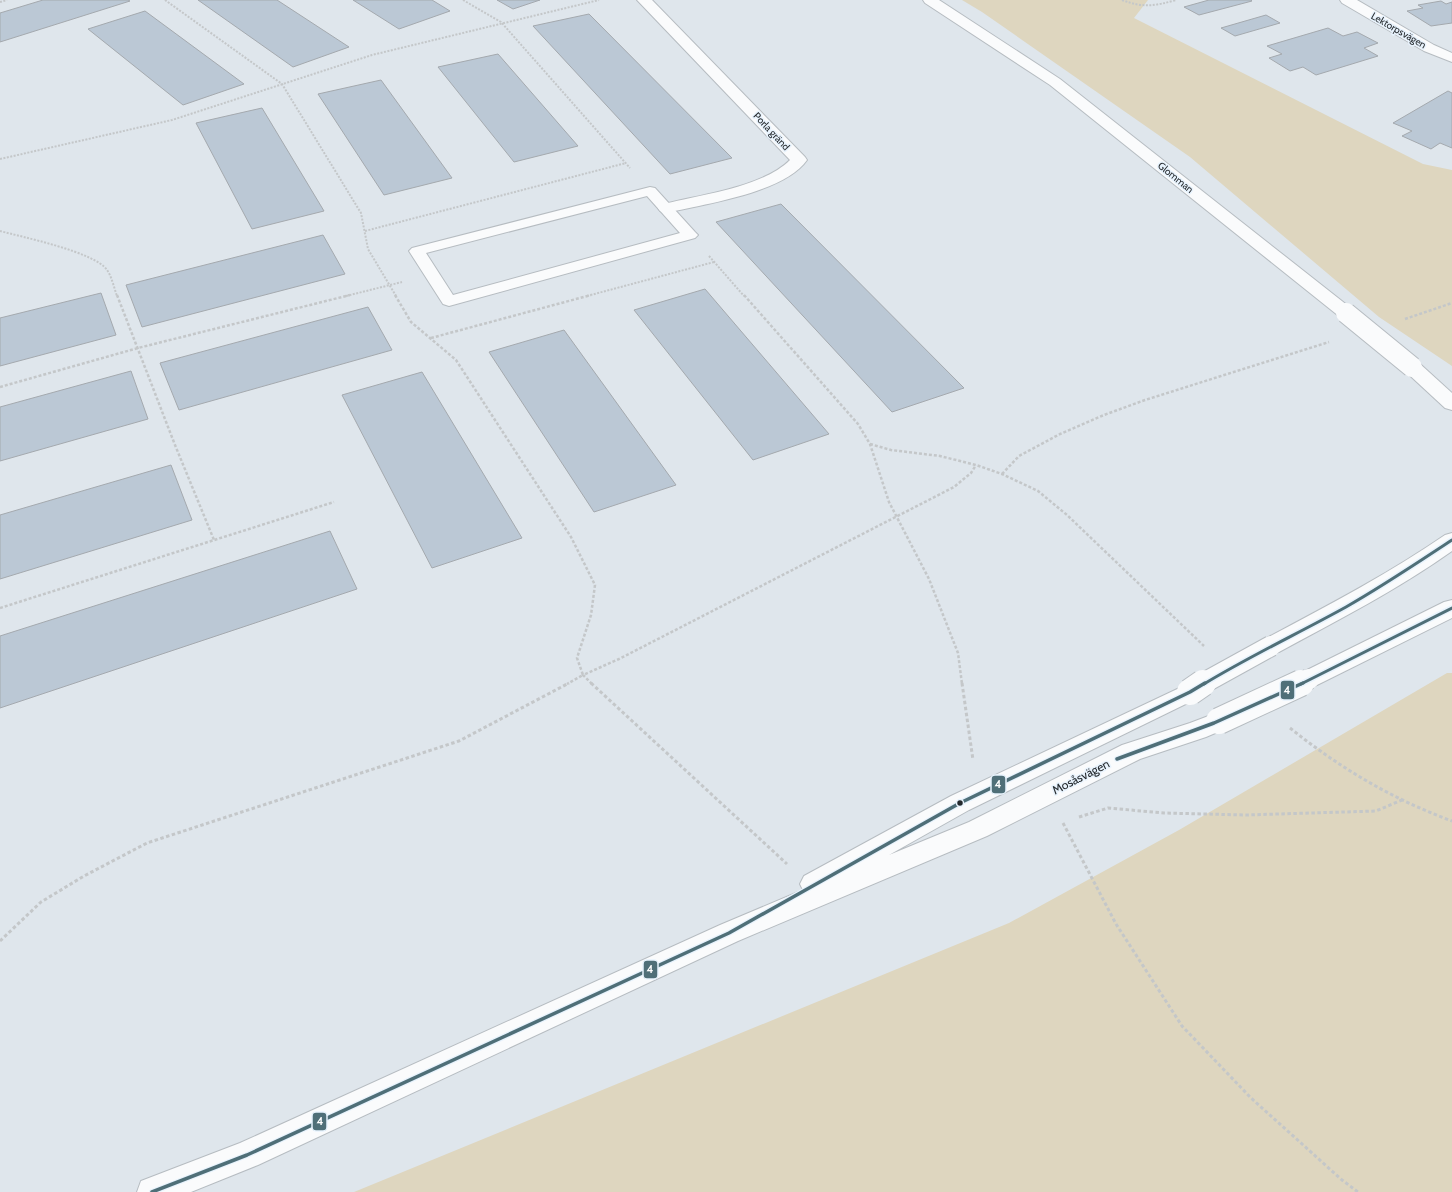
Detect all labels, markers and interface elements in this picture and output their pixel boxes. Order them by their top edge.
street label: Lektorpsvägen [1369,9,1429,52]
street label: Porla gränd [751,109,793,153]
street label: Glomman [1155,159,1197,196]
line badge: 4 [1280,680,1295,700]
text: 4 [1284,683,1291,697]
street label: Mosåsvägen [1050,756,1112,797]
line badge: 4 [991,775,1006,794]
text: 4 [995,777,1002,791]
unlabelled marker [955,798,965,808]
line badge: 4 [643,960,658,979]
text: 4 [647,962,654,976]
line badge: 4 [312,1112,327,1131]
text: 4 [317,1114,324,1128]

